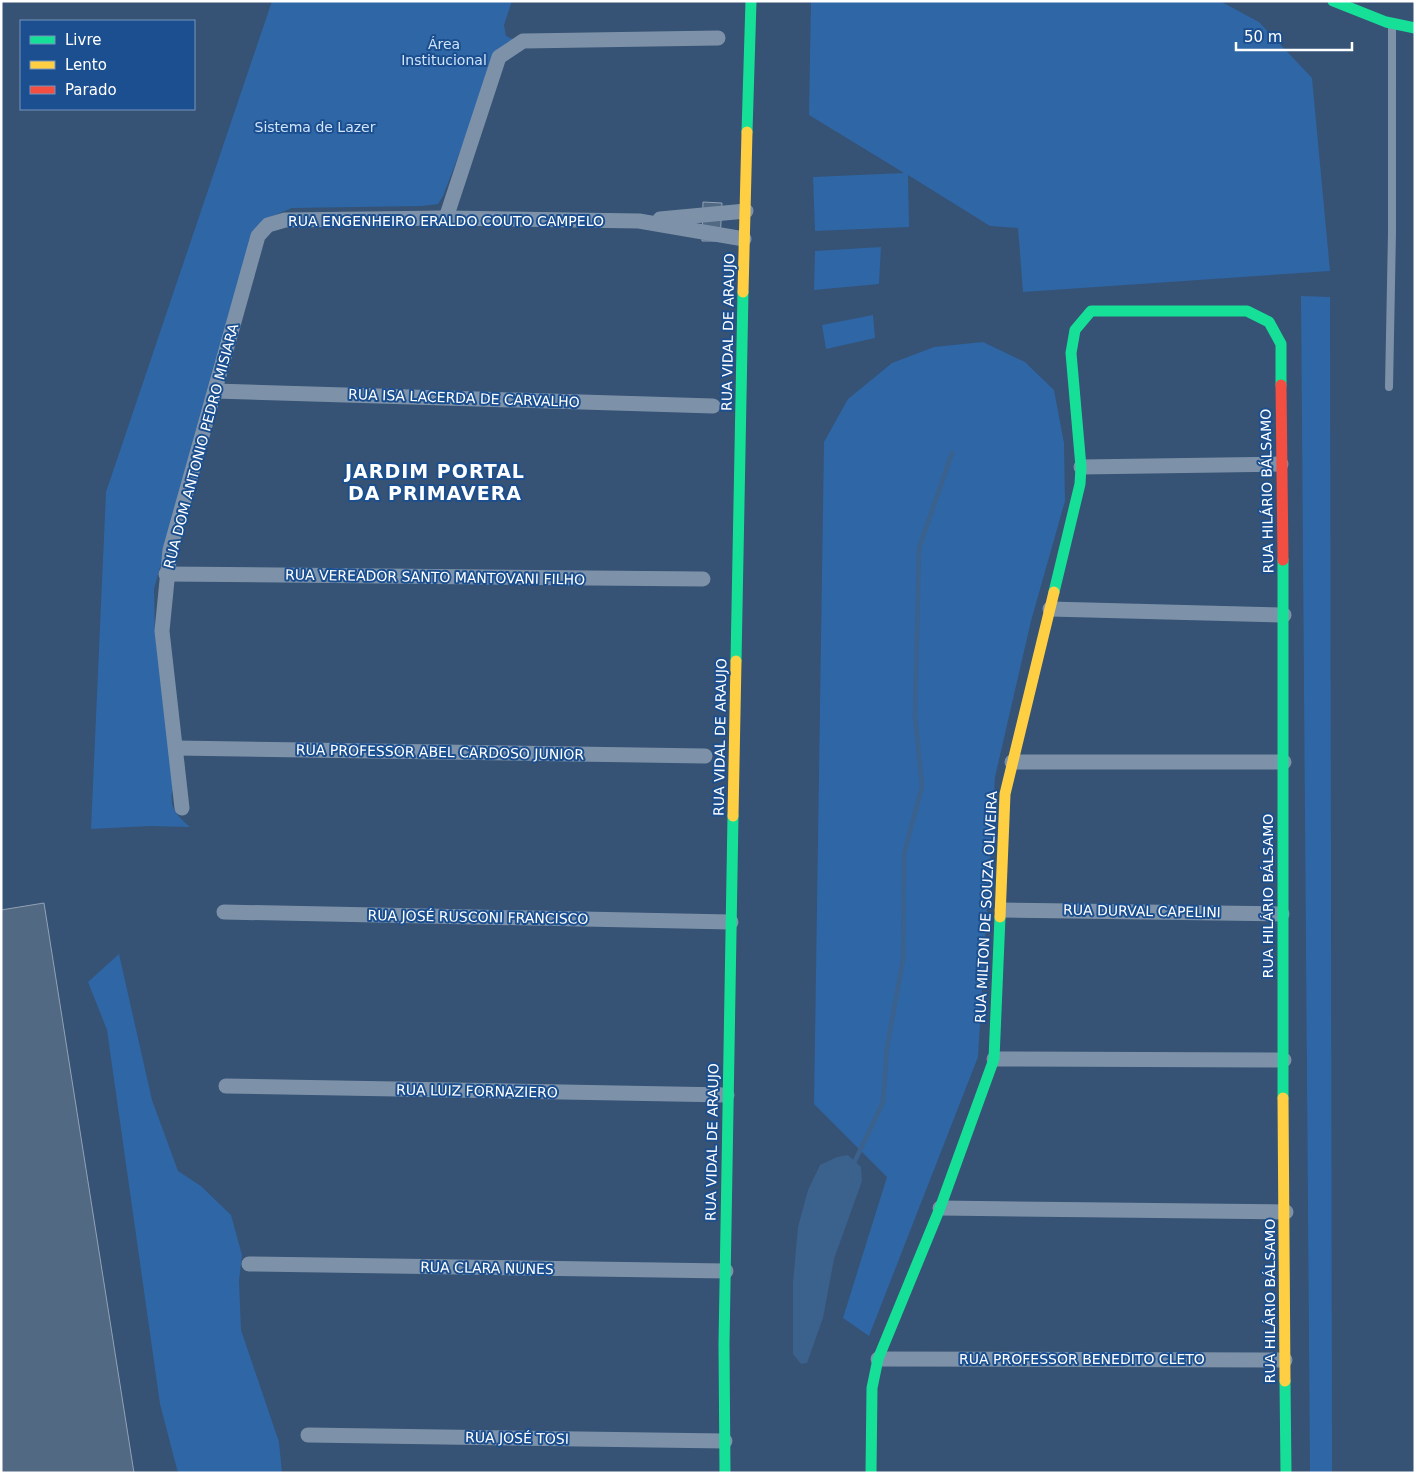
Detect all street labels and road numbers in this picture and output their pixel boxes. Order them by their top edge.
street label: RUA ENGENHEIRO ERALDO COUTO CAMPELO [288,213,604,229]
street label: RUA VIDAL DE ARAUJO [719,253,737,411]
street label: RUA DOM ANTONIO PEDRO MISIARA [161,321,242,570]
street label: RUA ISA LACERDA DE CARVALHO [348,386,580,410]
street label: RUA HILÁRIO BÁLSAMO [1258,409,1276,573]
street label: RUA VEREADOR SANTO MANTOVANI FILHO [285,566,585,588]
street label: RUA VIDAL DE ARAUJO [711,658,729,816]
street label: RUA PROFESSOR ABEL CARDOSO JUNIOR [296,741,585,763]
street label: RUA MILTON DE SOUZA OLIVEIRA [972,790,1000,1023]
street label: RUA HILÁRIO BÁLSAMO [1260,814,1276,978]
street label: RUA DURVAL CAPELINI [1063,902,1221,920]
street label: RUA JOSÉ RUSCONI FRANCISCO [367,907,589,927]
street label: RUA VIDAL DE ARAUJO [703,1063,721,1221]
street label: RUA LUIZ FORNAZIERO [396,1082,558,1100]
street label: RUA HILÁRIO BÁLSAMO [1262,1219,1278,1383]
street label: RUA CLARA NUNES [420,1259,554,1277]
street label: RUA PROFESSOR BENEDITO CLETO [959,1351,1205,1367]
street label: RUA JOSÉ TOSI [465,1429,569,1447]

